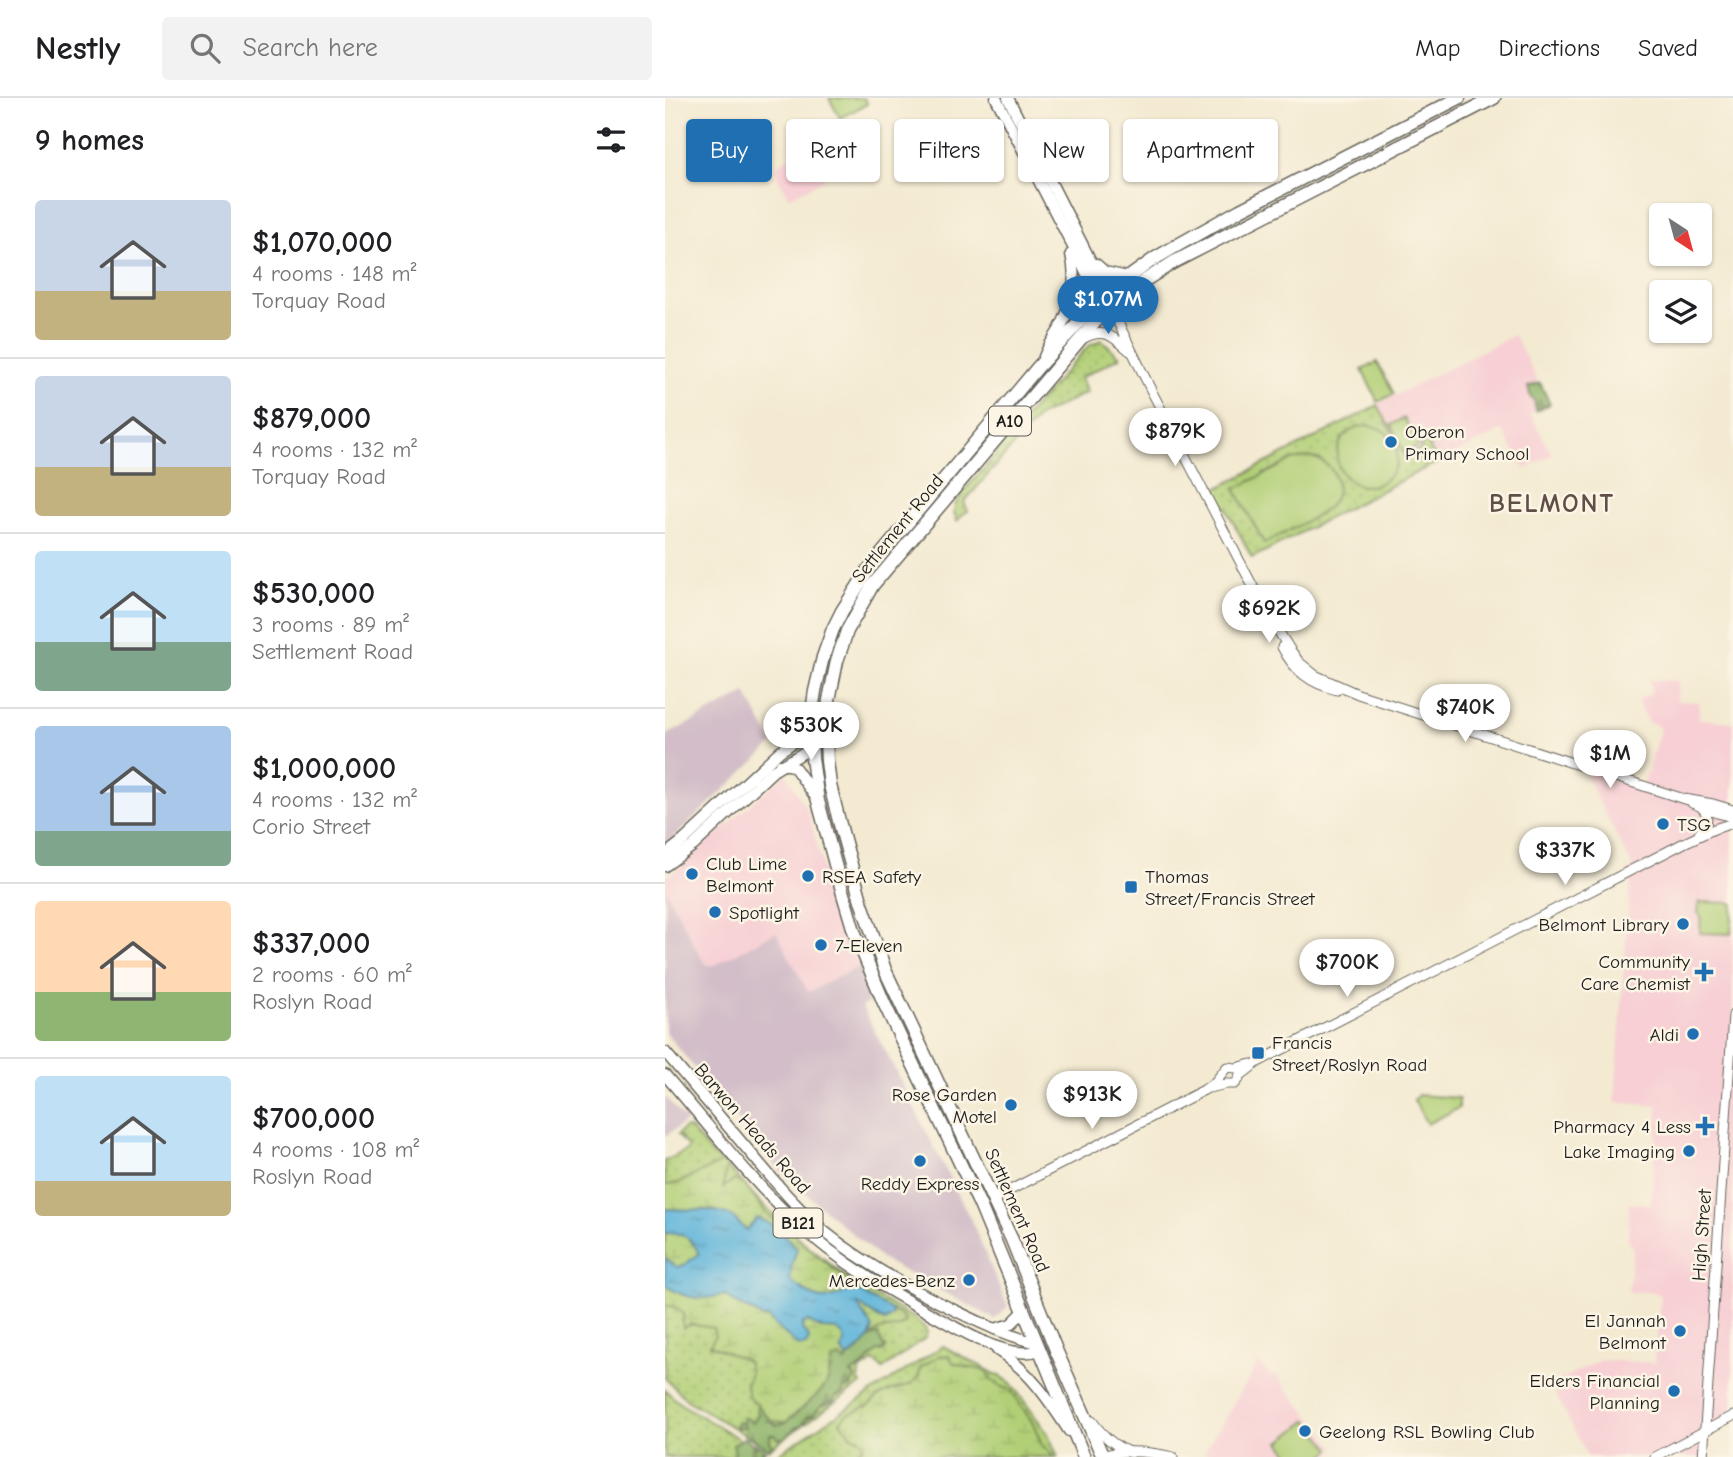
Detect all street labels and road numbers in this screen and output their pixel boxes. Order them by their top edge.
road number: A10 [989,407,1031,436]
street label: Settlement Road [847,470,948,587]
street label: Barwon Heads Road [690,1059,815,1198]
street label: Settlement Road [980,1145,1054,1276]
street label: High Street [1688,1188,1716,1282]
road number: B121 [773,1208,823,1238]

